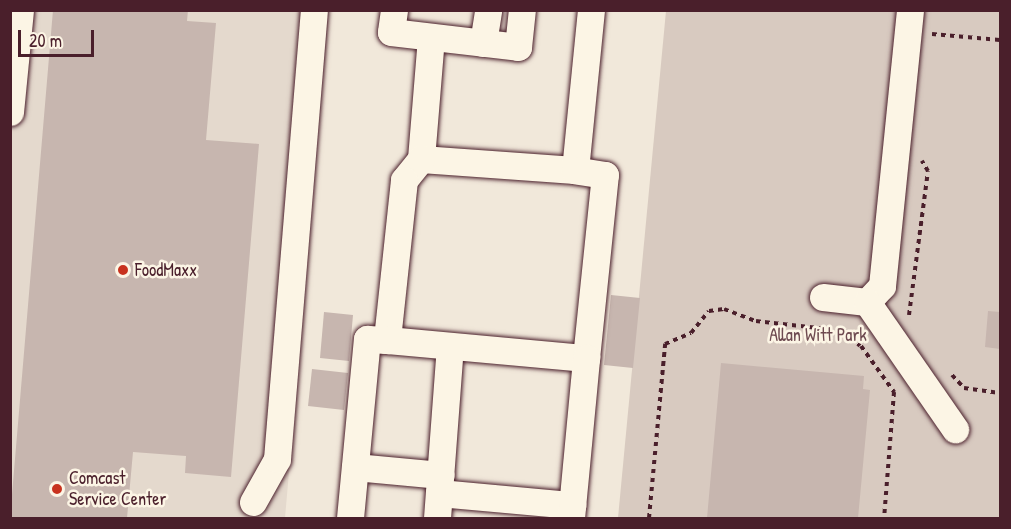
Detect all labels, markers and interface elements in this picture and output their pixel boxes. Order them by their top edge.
scale bar [21,18,98,56]
text: 20 m [29,28,62,53]
place label: FoodMaxx [135,259,197,281]
marker: FoodMaxx [116,263,130,277]
park label: Allan Witt Park [769,324,867,346]
place label: Comcast Service Center [69,468,166,510]
marker: Comcast Service Center [50,482,64,496]

